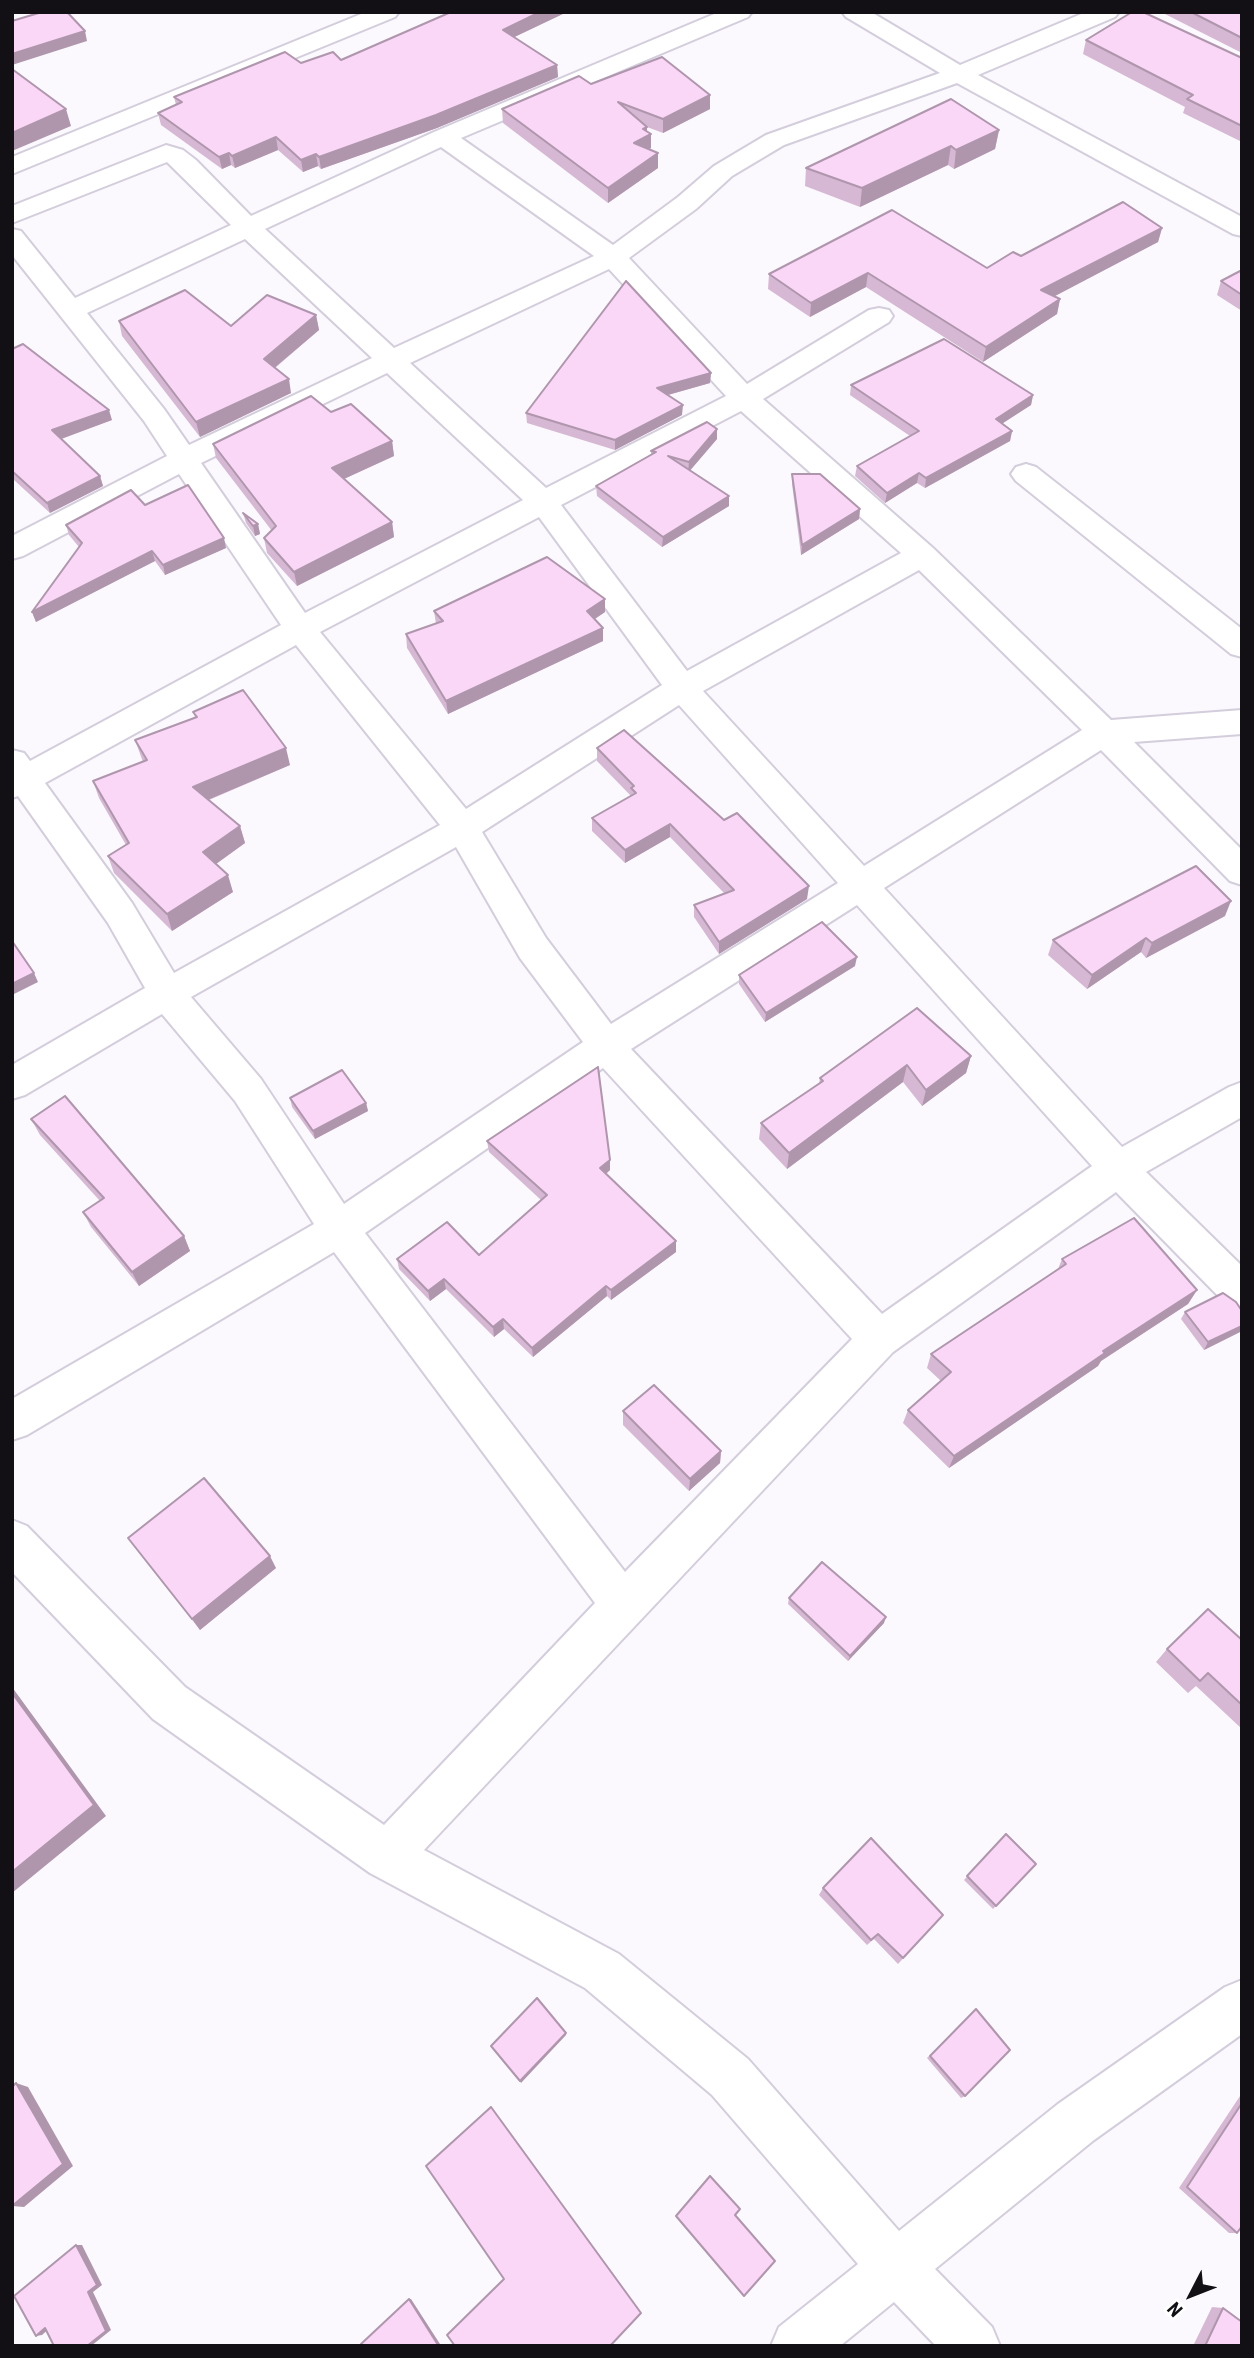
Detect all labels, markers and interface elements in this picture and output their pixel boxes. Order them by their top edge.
north arrow [1156,2260,1226,2330]
text: N [1163,2297,1187,2321]

